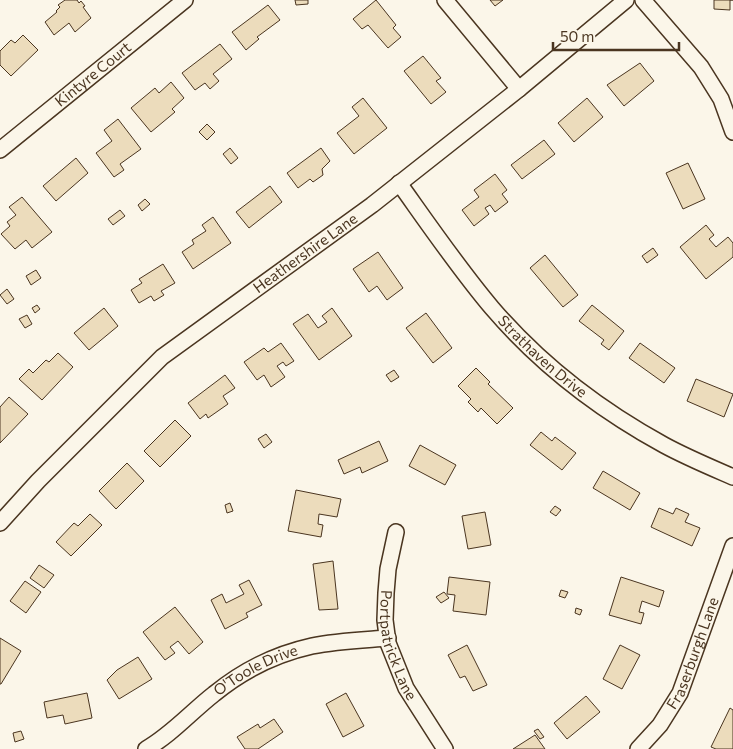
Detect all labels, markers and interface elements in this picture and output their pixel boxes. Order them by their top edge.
scale bar [553,20,679,52]
text: 50 m [560,27,594,45]
street label: Kintyre Court [51,37,134,110]
street label: Heathershire Lane [249,209,360,296]
street label: Strathaven Drive [495,311,591,401]
street label: Portpatrick Lane [377,590,421,703]
street label: Fraserburgh Lane [662,594,722,712]
street label: O'Toole Drive [210,640,300,699]

